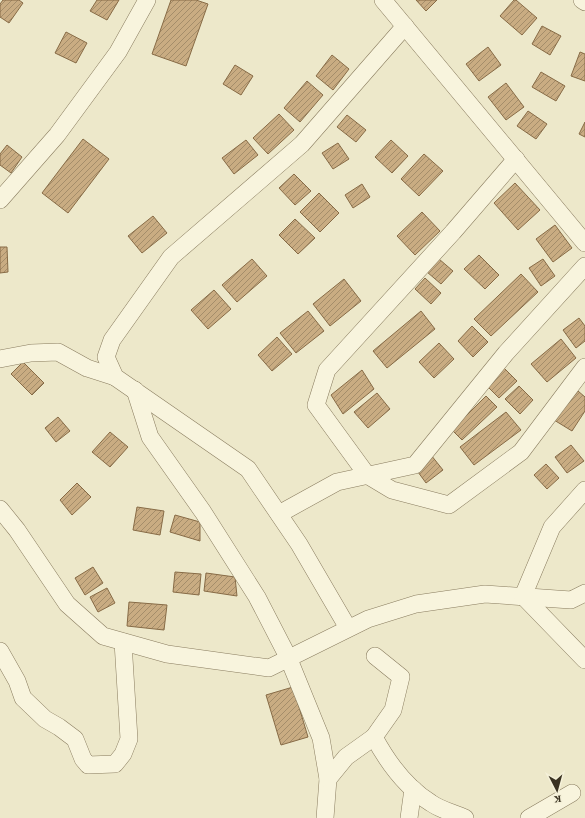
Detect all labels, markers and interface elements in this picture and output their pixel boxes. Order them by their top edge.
north arrow [537,770,577,810]
text: K [553,794,562,806]

